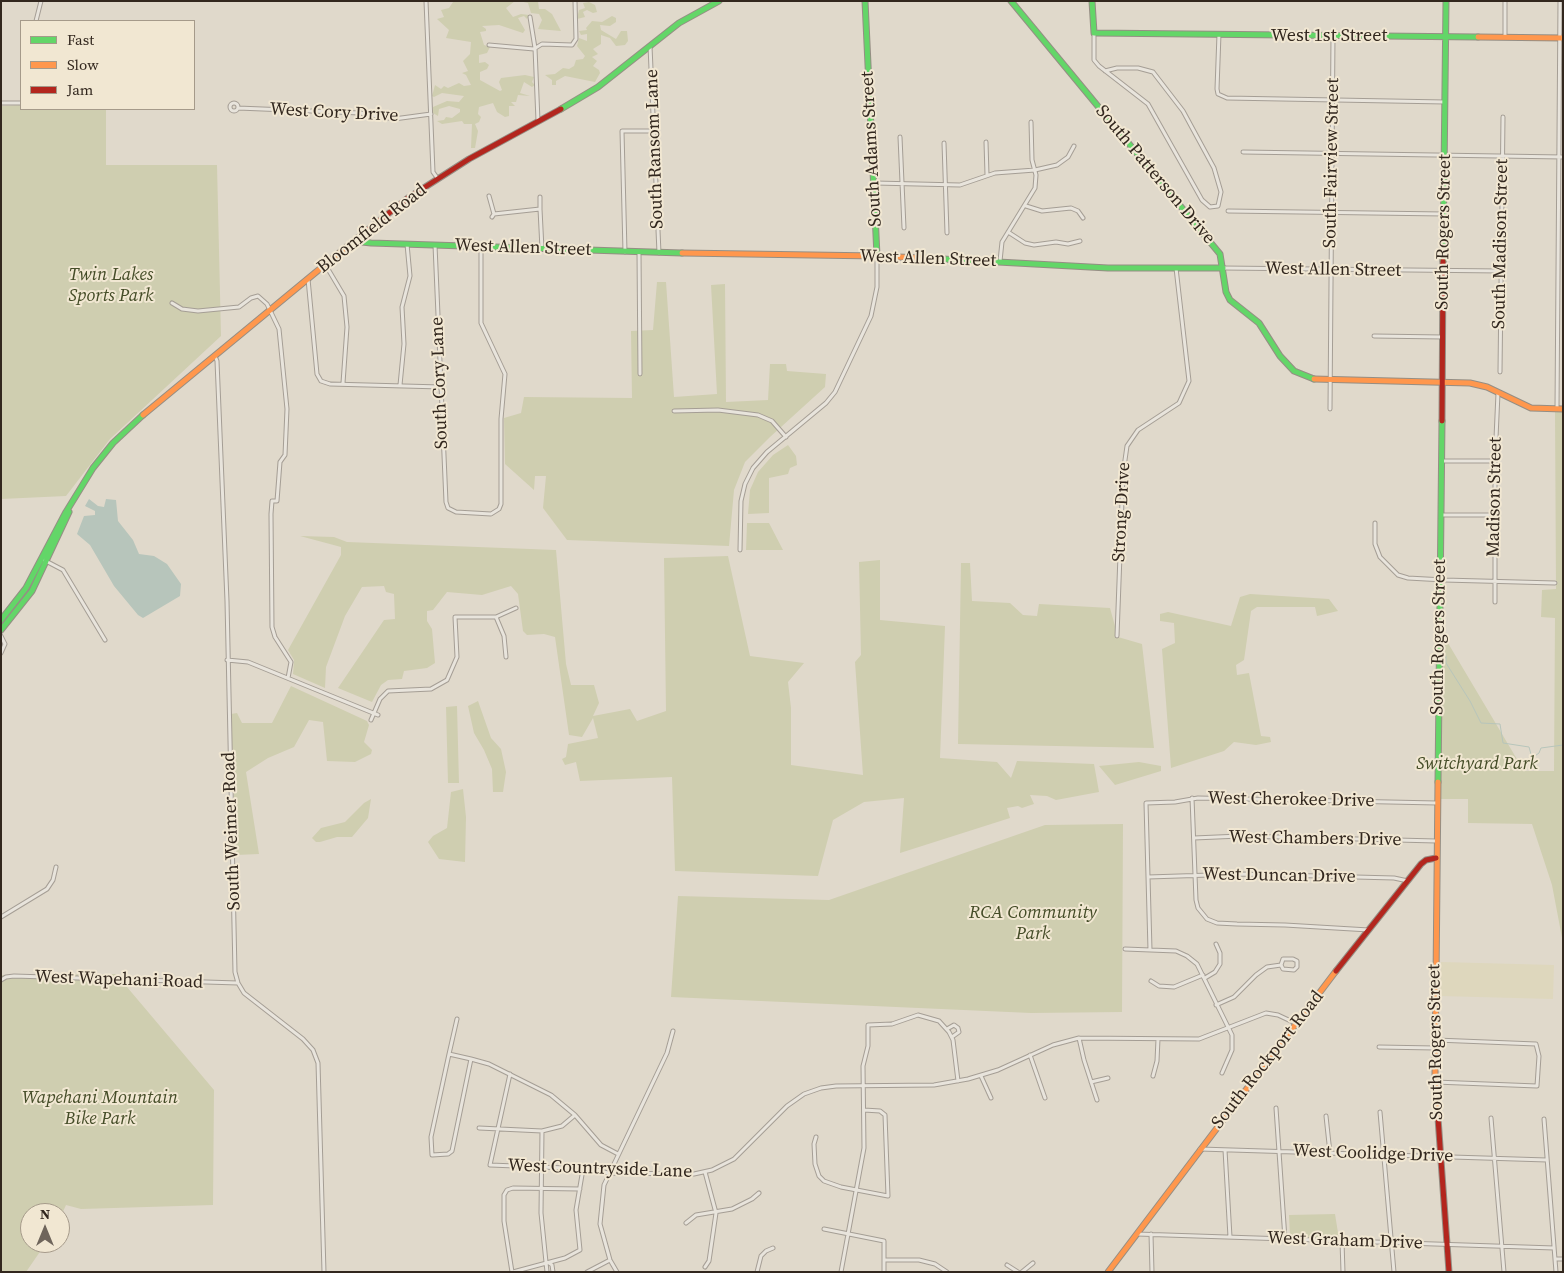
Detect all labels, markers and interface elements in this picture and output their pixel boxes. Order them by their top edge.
legend [20,20,195,110]
street label: West 1st Street [1271,25,1387,47]
text: Fast [67,29,94,50]
text: Slow [67,54,99,75]
street label: South Ransom Lane [641,69,669,229]
street label: South Adams Street [857,71,887,227]
street label: South Fairview Street [1320,78,1344,248]
text: Jam [67,79,93,100]
street label: West Cory Drive [269,99,399,127]
street label: South Patterson Drive [1091,101,1219,249]
street label: South Rogers Street [1432,154,1456,310]
street label: South Madison Street [1489,159,1513,329]
street label: Bloomfield Road [313,180,431,278]
street label: West Allen Street [454,235,592,261]
street label: West Allen Street [859,246,997,272]
street label: West Allen Street [1265,258,1401,282]
park label: Twin Lakes Sports Park [68,264,154,306]
street label: South Cory Lane [427,316,453,450]
street label: Madison Street [1483,437,1507,557]
street label: Strong Drive [1109,461,1135,563]
street label: South Rogers Street [1427,559,1451,715]
street label: South Weimer Road [218,751,246,911]
park label: Switchyard Park [1416,753,1538,775]
street label: West Cherokee Drive [1207,788,1375,812]
street label: West Chambers Drive [1228,827,1402,851]
street label: West Duncan Drive [1202,864,1356,888]
park label: RCA Community Park [969,902,1097,944]
street label: South Rogers Street [1424,964,1448,1120]
street label: West Wapehani Road [34,966,204,994]
street label: South Rockport Road [1207,987,1329,1133]
park label: Wapehani Mountain Bike Park [22,1087,178,1130]
street label: West Coolidge Drive [1292,1140,1454,1168]
street label: West Countryside Lane [507,1155,693,1183]
north arrow [20,1203,70,1253]
text: N [40,1204,50,1224]
street label: West Graham Drive [1267,1227,1423,1255]

